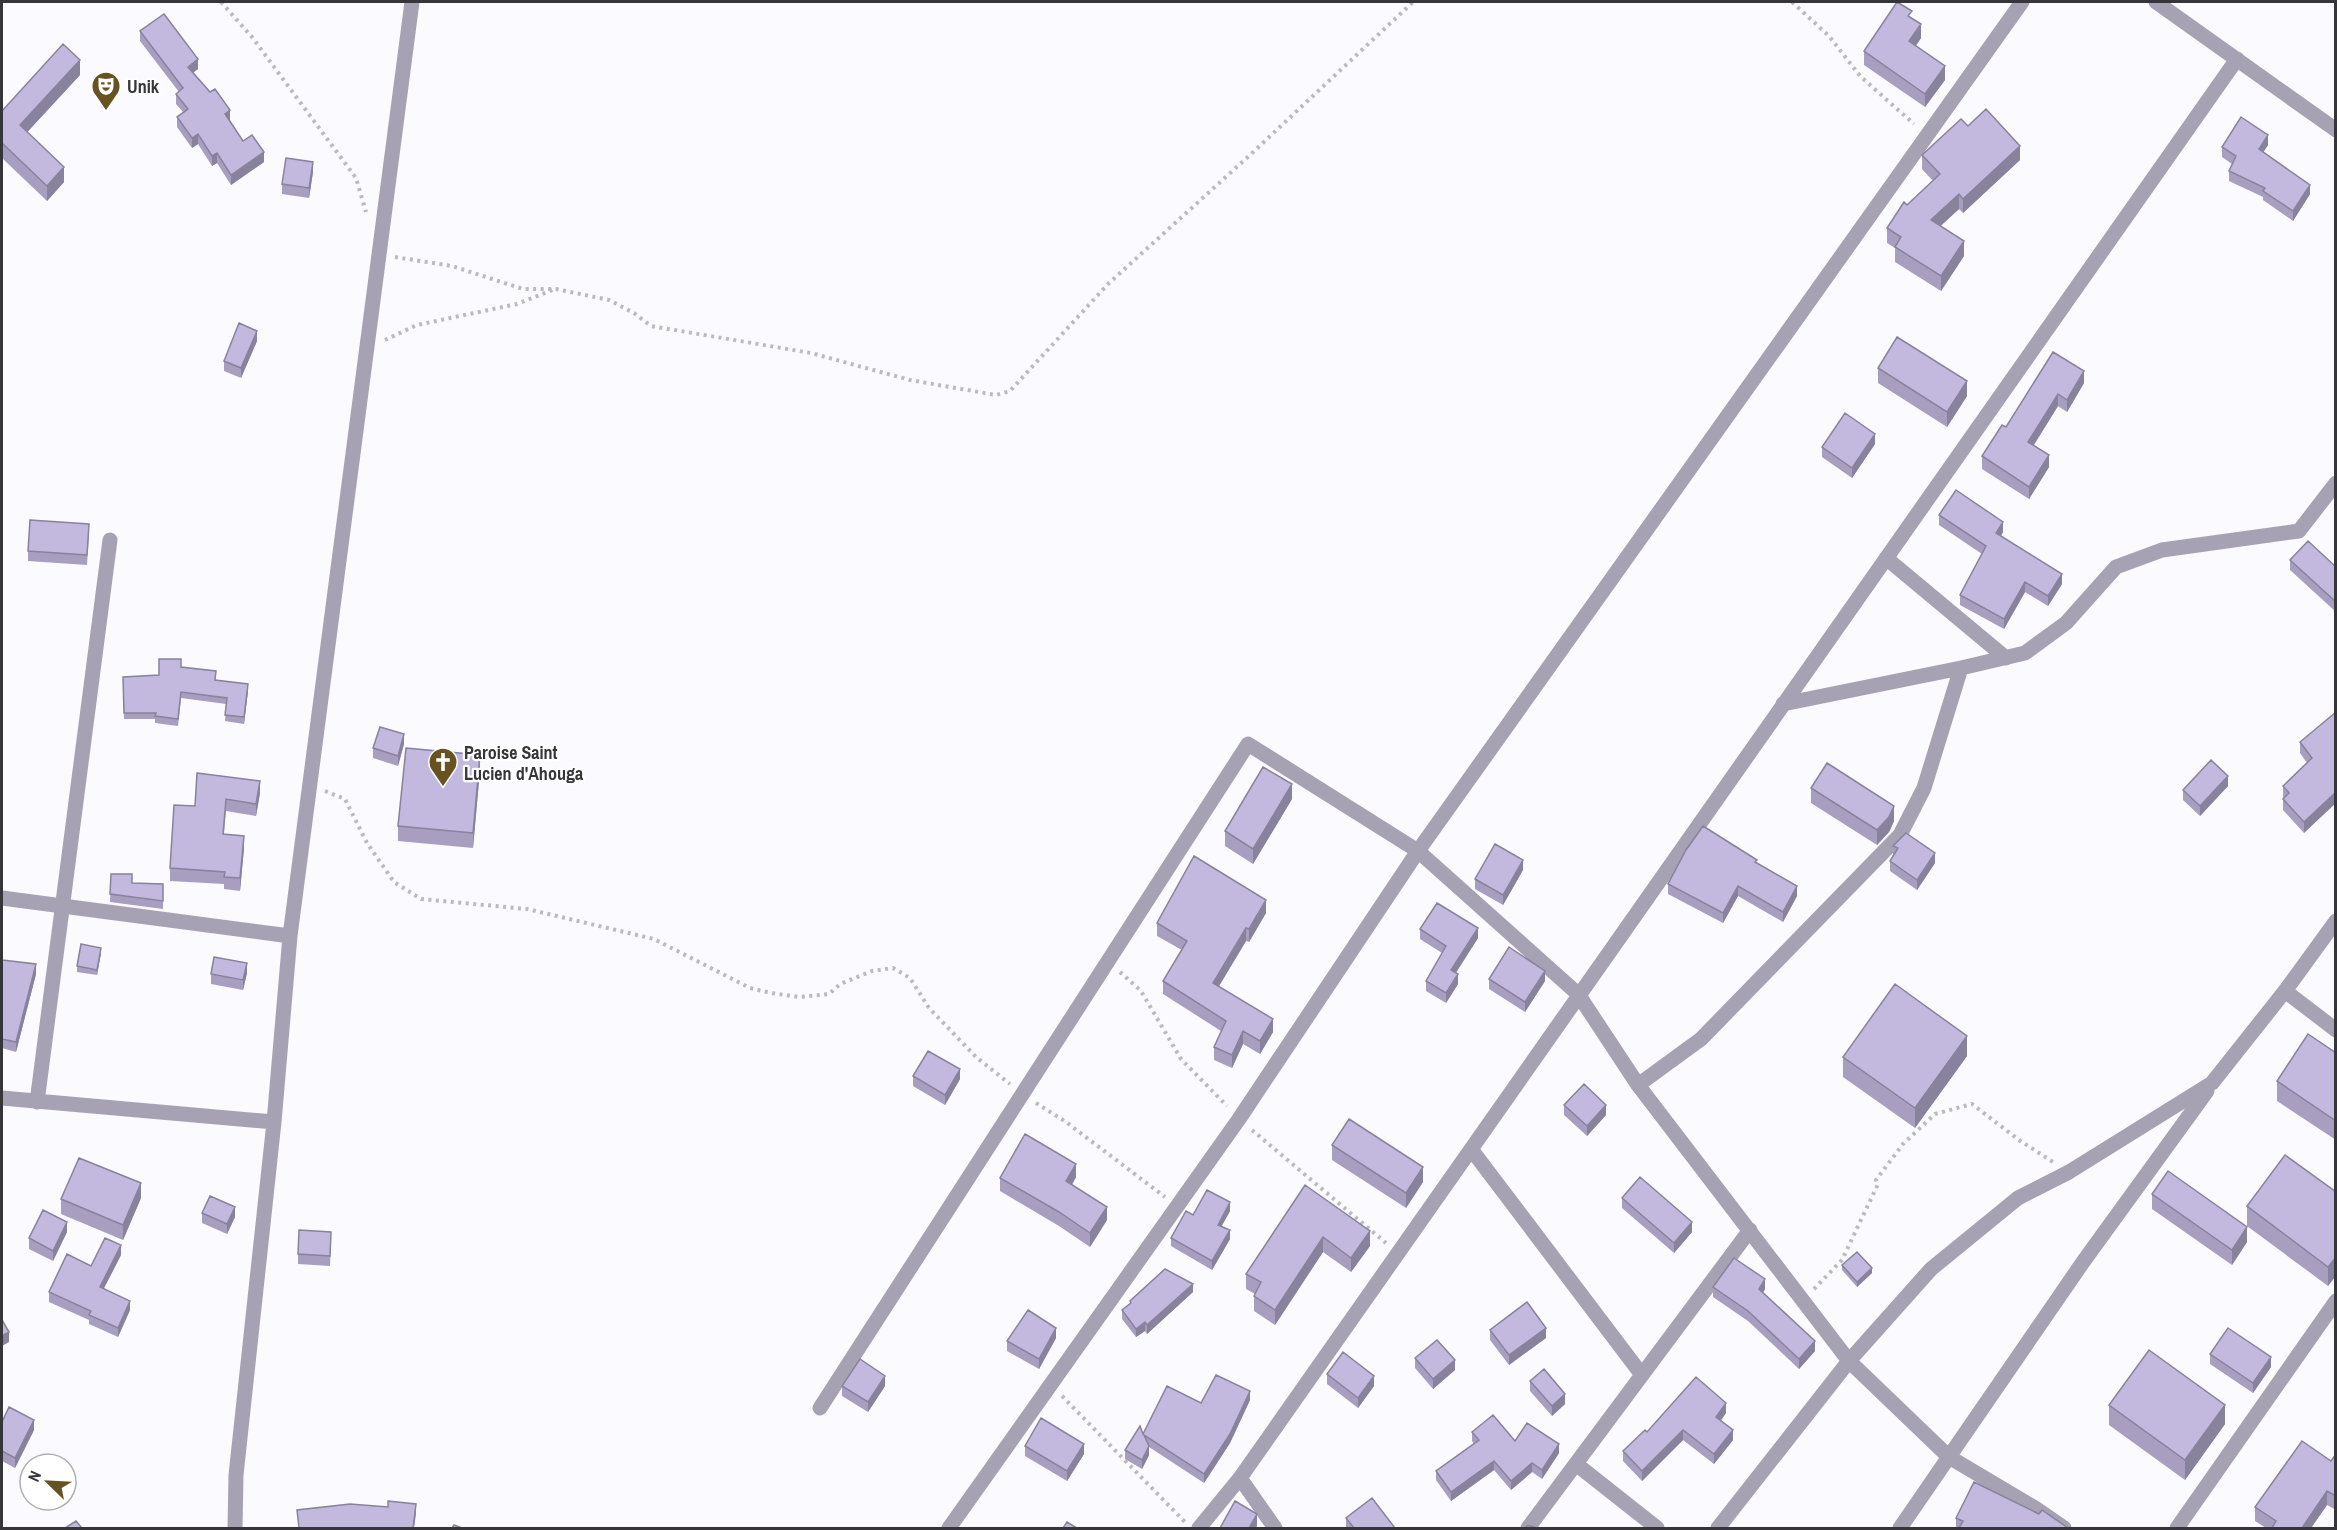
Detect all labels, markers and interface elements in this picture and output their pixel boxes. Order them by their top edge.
theatre icon: Unik [90,70,122,112]
place label: Unik [127,74,160,99]
place label: Paroise Saint Lucien d'Ahouga [464,740,584,786]
church icon: Paroise Saint Lucien d'Ahouga [427,746,459,788]
north arrow [18,1452,78,1512]
text: N [22,1467,46,1485]

